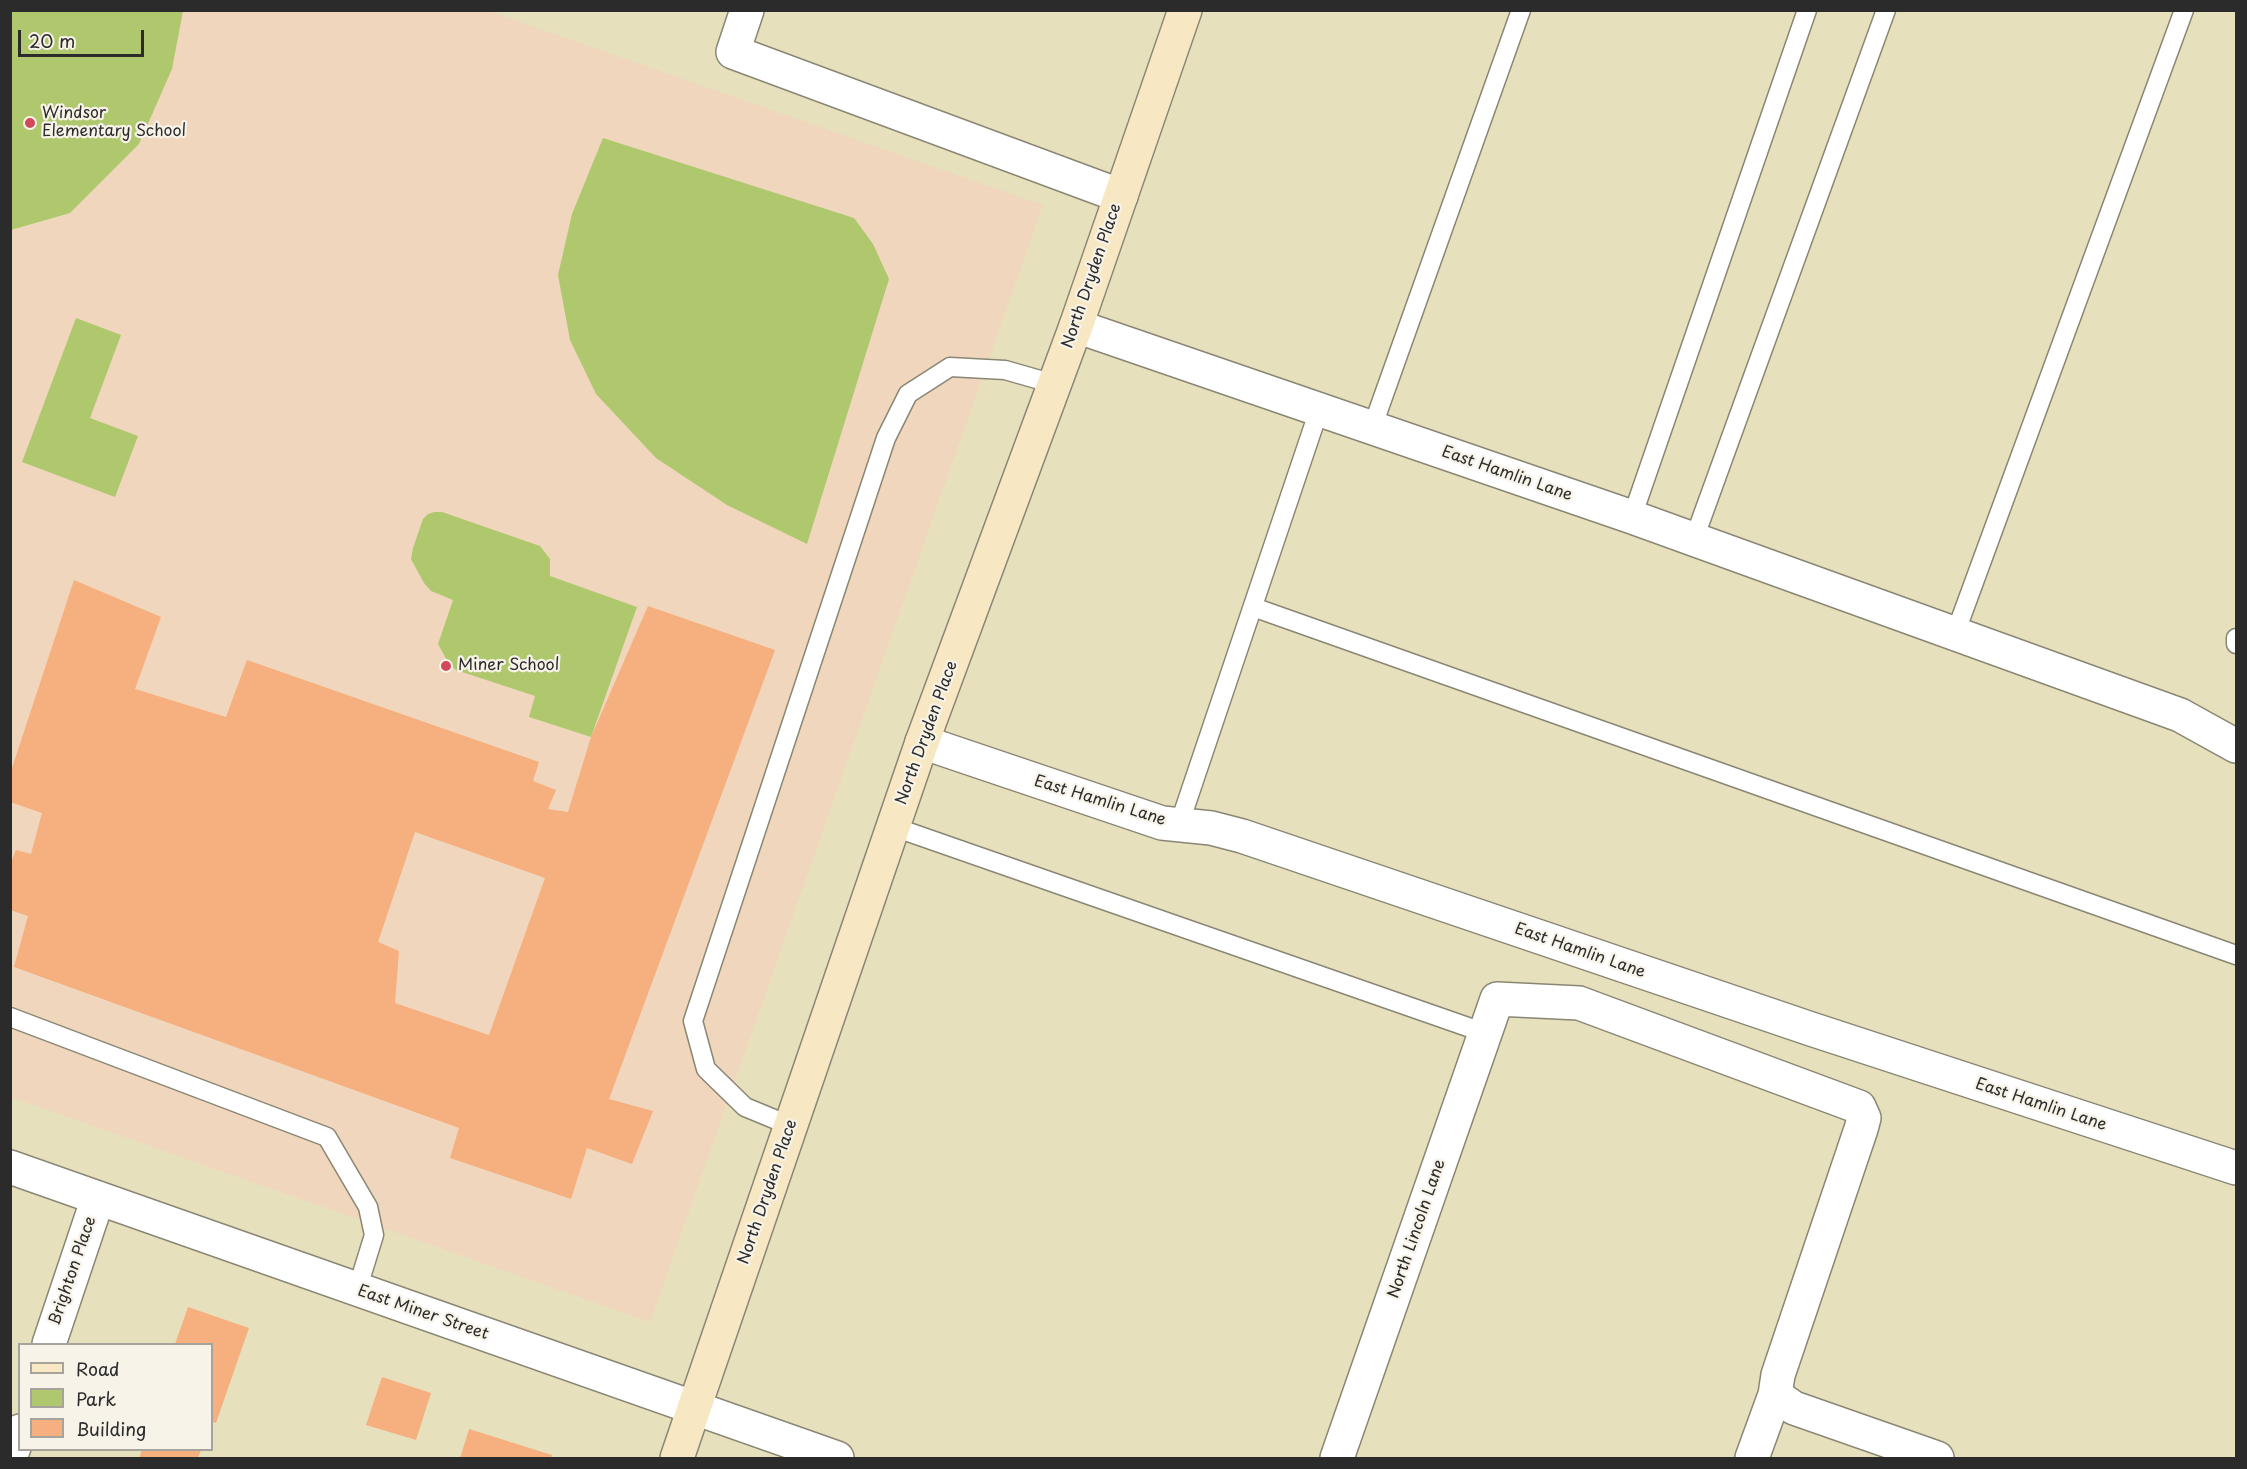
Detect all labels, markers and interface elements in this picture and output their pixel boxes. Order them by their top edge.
scale bar [21,18,147,56]
text: 20 m [29,27,75,54]
place label: Windsor Elementary School [42,104,186,142]
marker: Windsor Elementary School [23,116,37,130]
street label: North Dryden Place [1058,201,1126,351]
street label: East Hamlin Lane [1439,443,1575,505]
place label: Miner School [458,656,559,676]
street label: North Dryden Place [892,658,962,808]
marker: Miner School [439,659,453,673]
street label: East Hamlin Lane [1032,772,1168,830]
street label: East Hamlin Lane [1512,920,1648,982]
street label: East Hamlin Lane [1973,1075,2109,1135]
street label: North Dryden Place [734,1117,802,1267]
street label: North Lincoln Lane [1384,1157,1450,1301]
street label: Brighton Place [45,1214,101,1328]
street label: East Miner Street [355,1282,491,1344]
legend [18,1343,213,1451]
text: Road [76,1355,120,1382]
text: Park [76,1385,116,1412]
text: Building [76,1415,146,1442]

